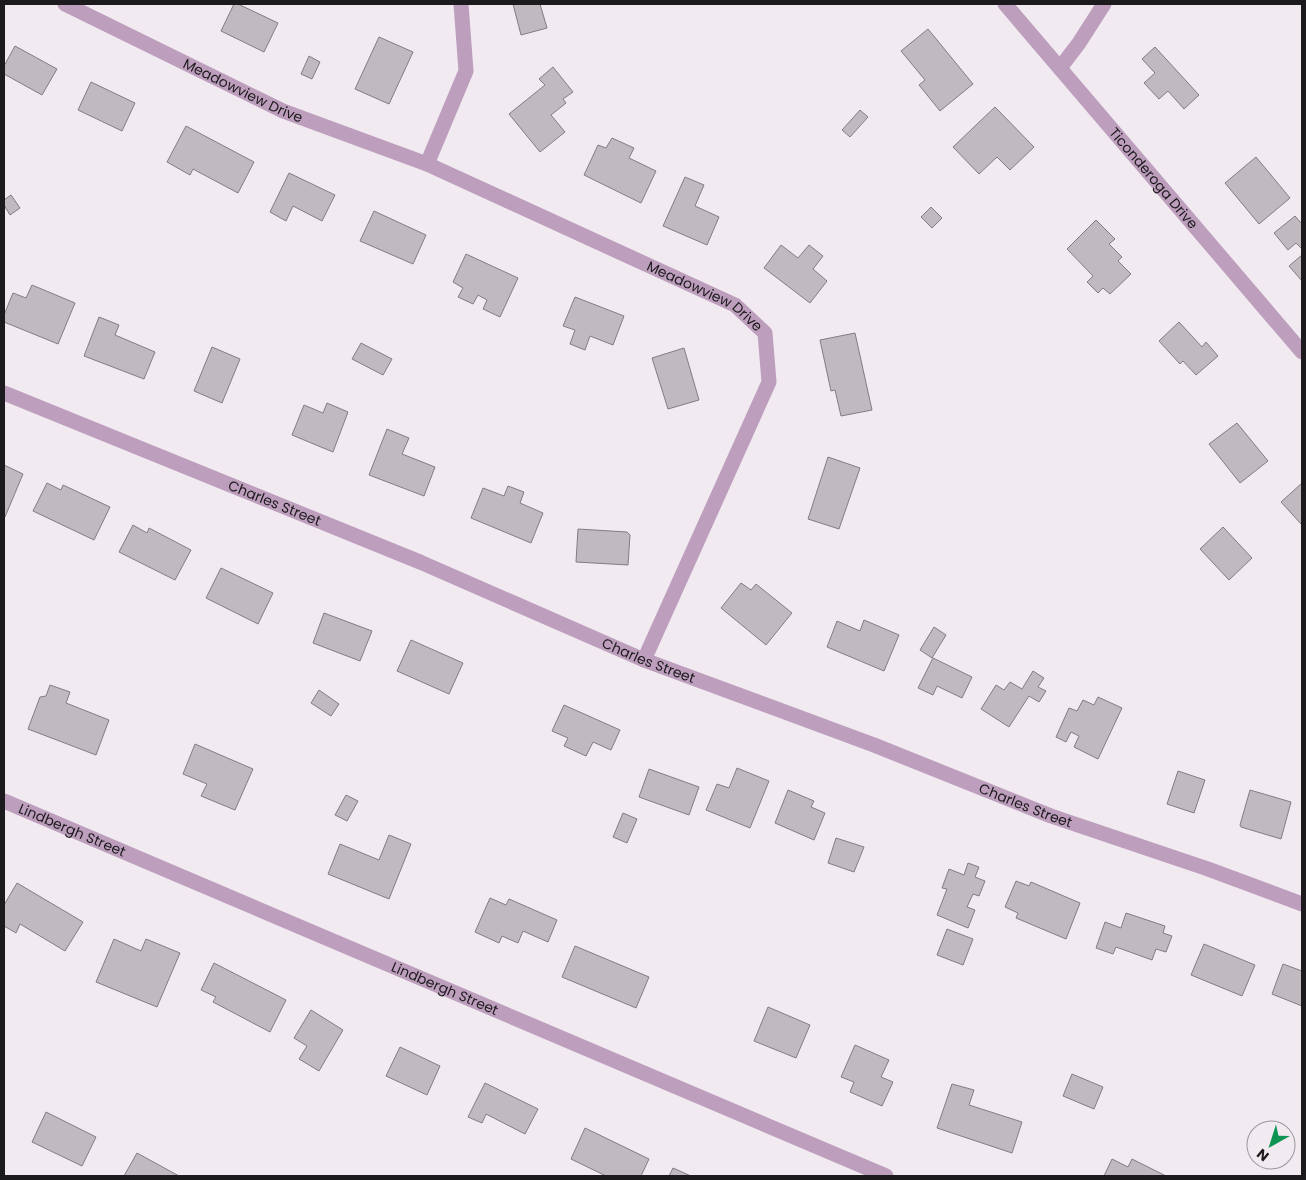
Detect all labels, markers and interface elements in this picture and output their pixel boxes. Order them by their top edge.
street label: Meadowview Drive [180,54,306,128]
street label: Ticonderoga Drive [1105,123,1203,233]
street label: Meadowview Drive [644,256,767,336]
street label: Charles Street [225,475,324,531]
street label: Charles Street [599,633,698,688]
street label: Charles Street [976,778,1075,832]
street label: Lindbergh Street [15,798,129,862]
street label: Lindbergh Street [388,957,501,1020]
north arrow [1246,1120,1296,1170]
text: N [1252,1144,1273,1166]

